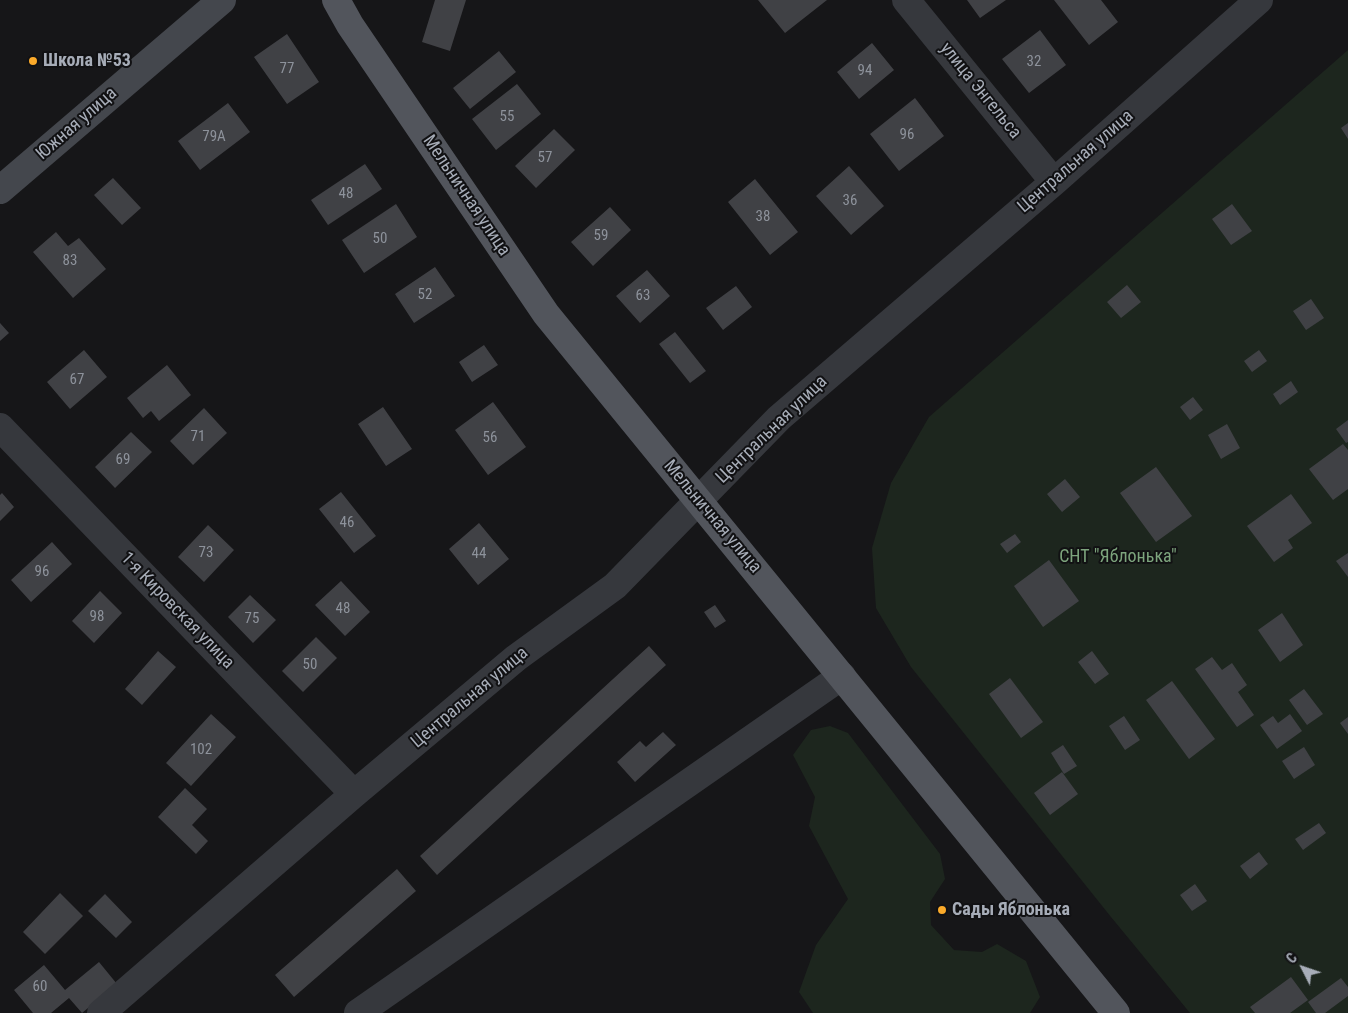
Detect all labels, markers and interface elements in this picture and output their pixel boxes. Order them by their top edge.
street label: улица Энгельса [935,39,1025,143]
place label: Школа №53 [43,50,131,72]
house number: 32 [1027,53,1041,71]
marker: Школа №53 [27,55,39,67]
house number: 77 [280,60,294,78]
house number: 94 [858,62,872,80]
street label: Южная улица [32,83,122,165]
street label: Центральная улица [1014,106,1138,218]
house number: 55 [500,108,514,126]
house number: 96 [900,126,914,144]
house number: 79А [202,128,226,146]
street label: Мельничная улица [418,132,514,260]
house number: 57 [538,149,552,167]
house number: 48 [339,185,353,203]
house number: 36 [843,192,857,210]
house number: 38 [756,208,770,226]
house number: 59 [594,227,608,245]
house number: 50 [373,230,387,248]
house number: 83 [63,252,77,270]
house number: 52 [418,286,432,304]
house number: 63 [636,287,650,305]
house number: 67 [70,371,84,389]
street label: Центральная улица [712,371,832,489]
house number: 71 [191,428,205,446]
house number: 56 [483,429,497,447]
house number: 69 [116,451,130,469]
street label: Мельничная улица [658,456,766,578]
house number: 46 [340,514,354,532]
house number: 73 [199,544,213,562]
house number: 44 [472,545,486,563]
park label: СНТ "Яблонька" [1059,546,1177,568]
street label: 1-я Кировская улица [116,548,238,674]
house number: 96 [35,563,49,581]
house number: 48 [336,600,350,618]
house number: 98 [90,608,104,626]
house number: 75 [245,610,259,628]
street label: Центральная улица [407,643,533,753]
house number: 50 [303,656,317,674]
house number: 102 [190,741,212,759]
place label: Сады Яблонька [952,899,1070,921]
marker: Сады Яблонька [936,904,948,916]
north arrow [1278,943,1328,993]
text: С [1283,950,1300,966]
house number: 60 [33,978,47,996]

